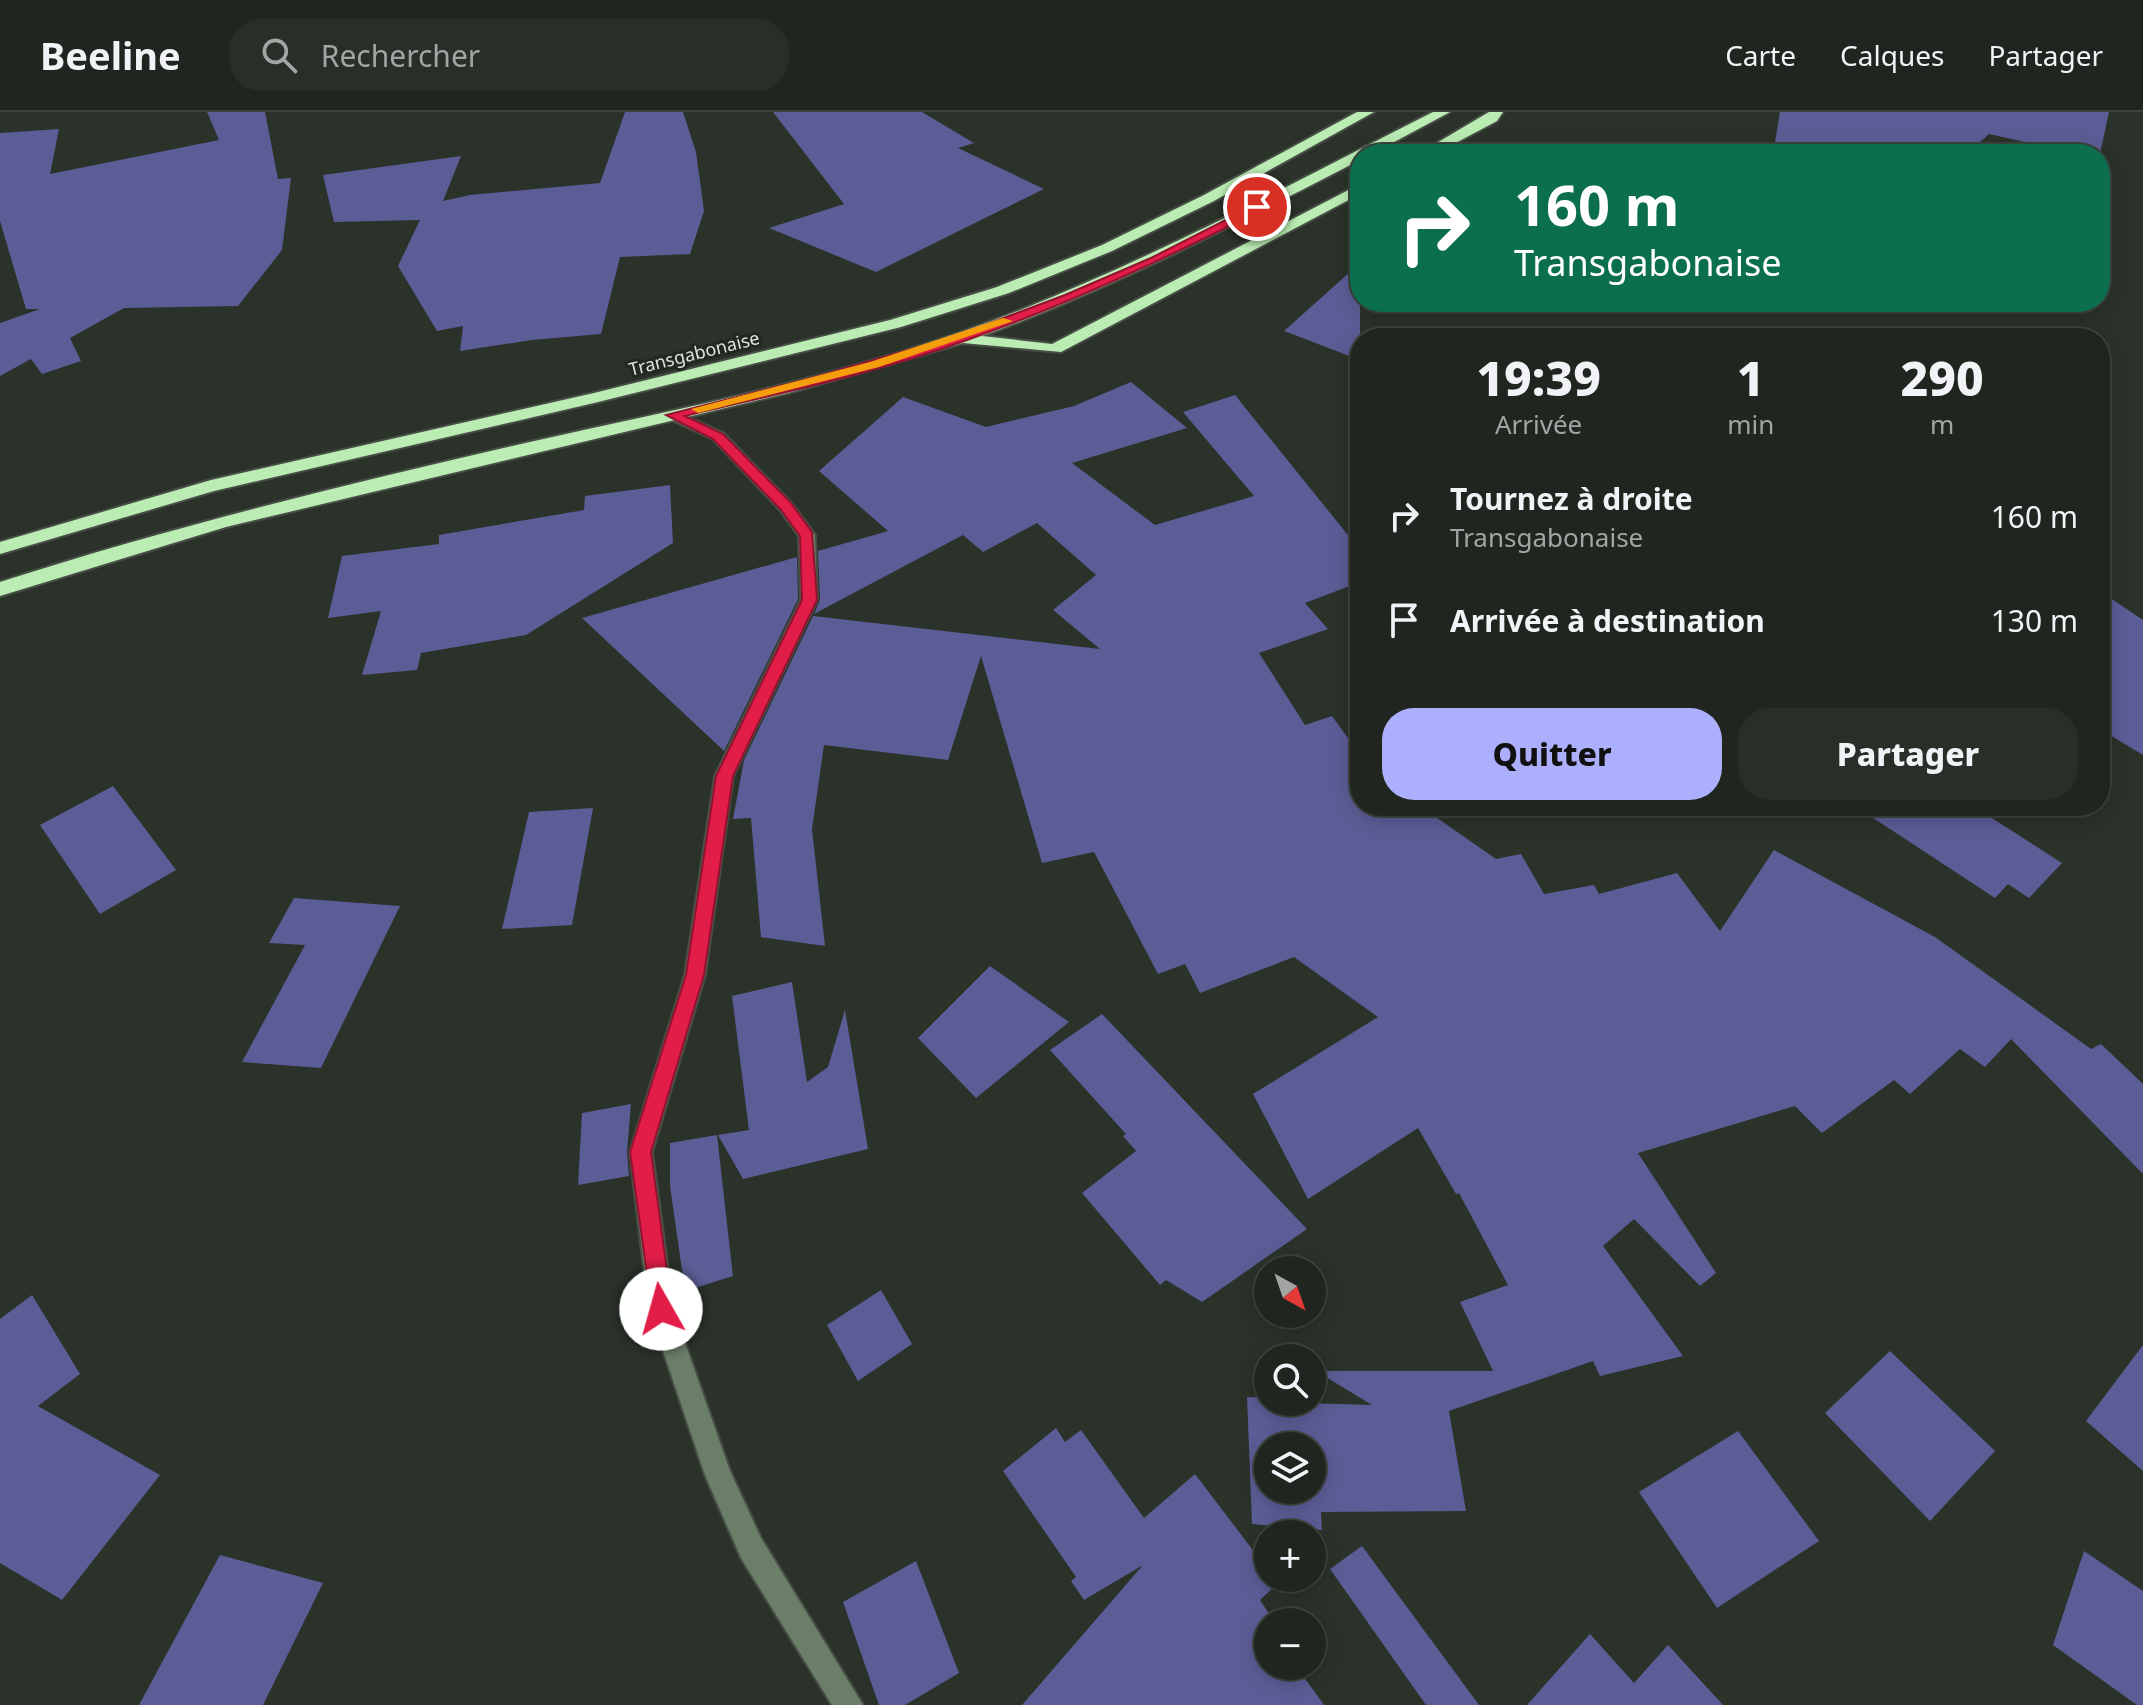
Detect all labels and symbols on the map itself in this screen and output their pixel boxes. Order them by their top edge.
pin [1223,173,1291,241]
street label: Transgabonaise [626,325,762,381]
north arrow [1254,1256,1326,1328]
position arrow [619,1267,703,1351]

